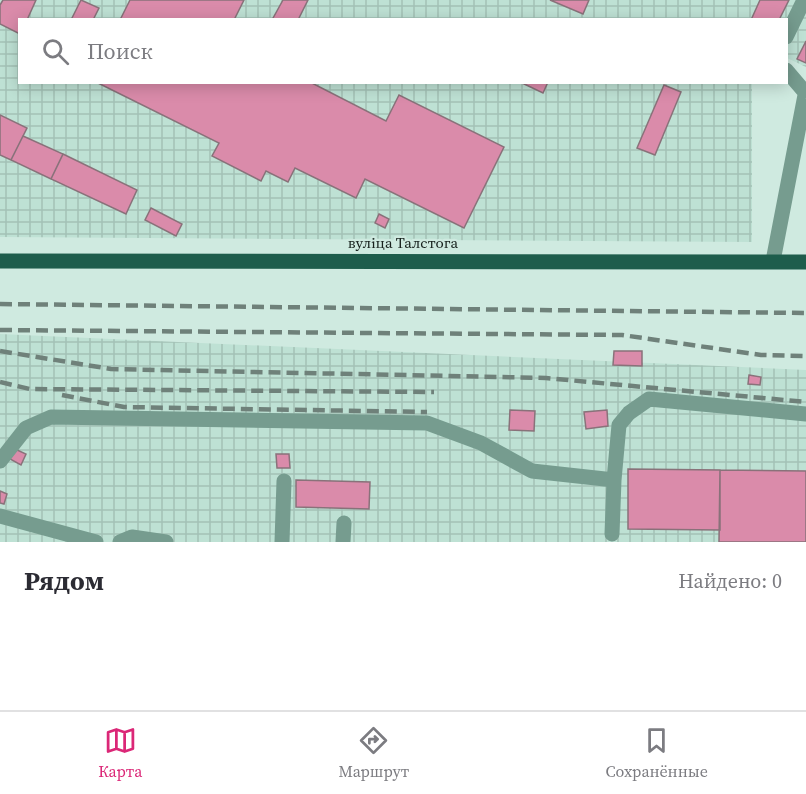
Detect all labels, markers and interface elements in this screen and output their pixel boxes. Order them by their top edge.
search box [18,18,788,84]
icon: search [39,35,72,68]
text: Поиск [87,36,153,66]
street label: вуліца Талстога [348,232,459,253]
text: Рядом [24,563,104,599]
text: Найдено: 0 [678,567,782,595]
tab: Карта [98,724,142,782]
tab: Маршрут [339,724,409,782]
tab: Сохранённые [605,724,708,782]

